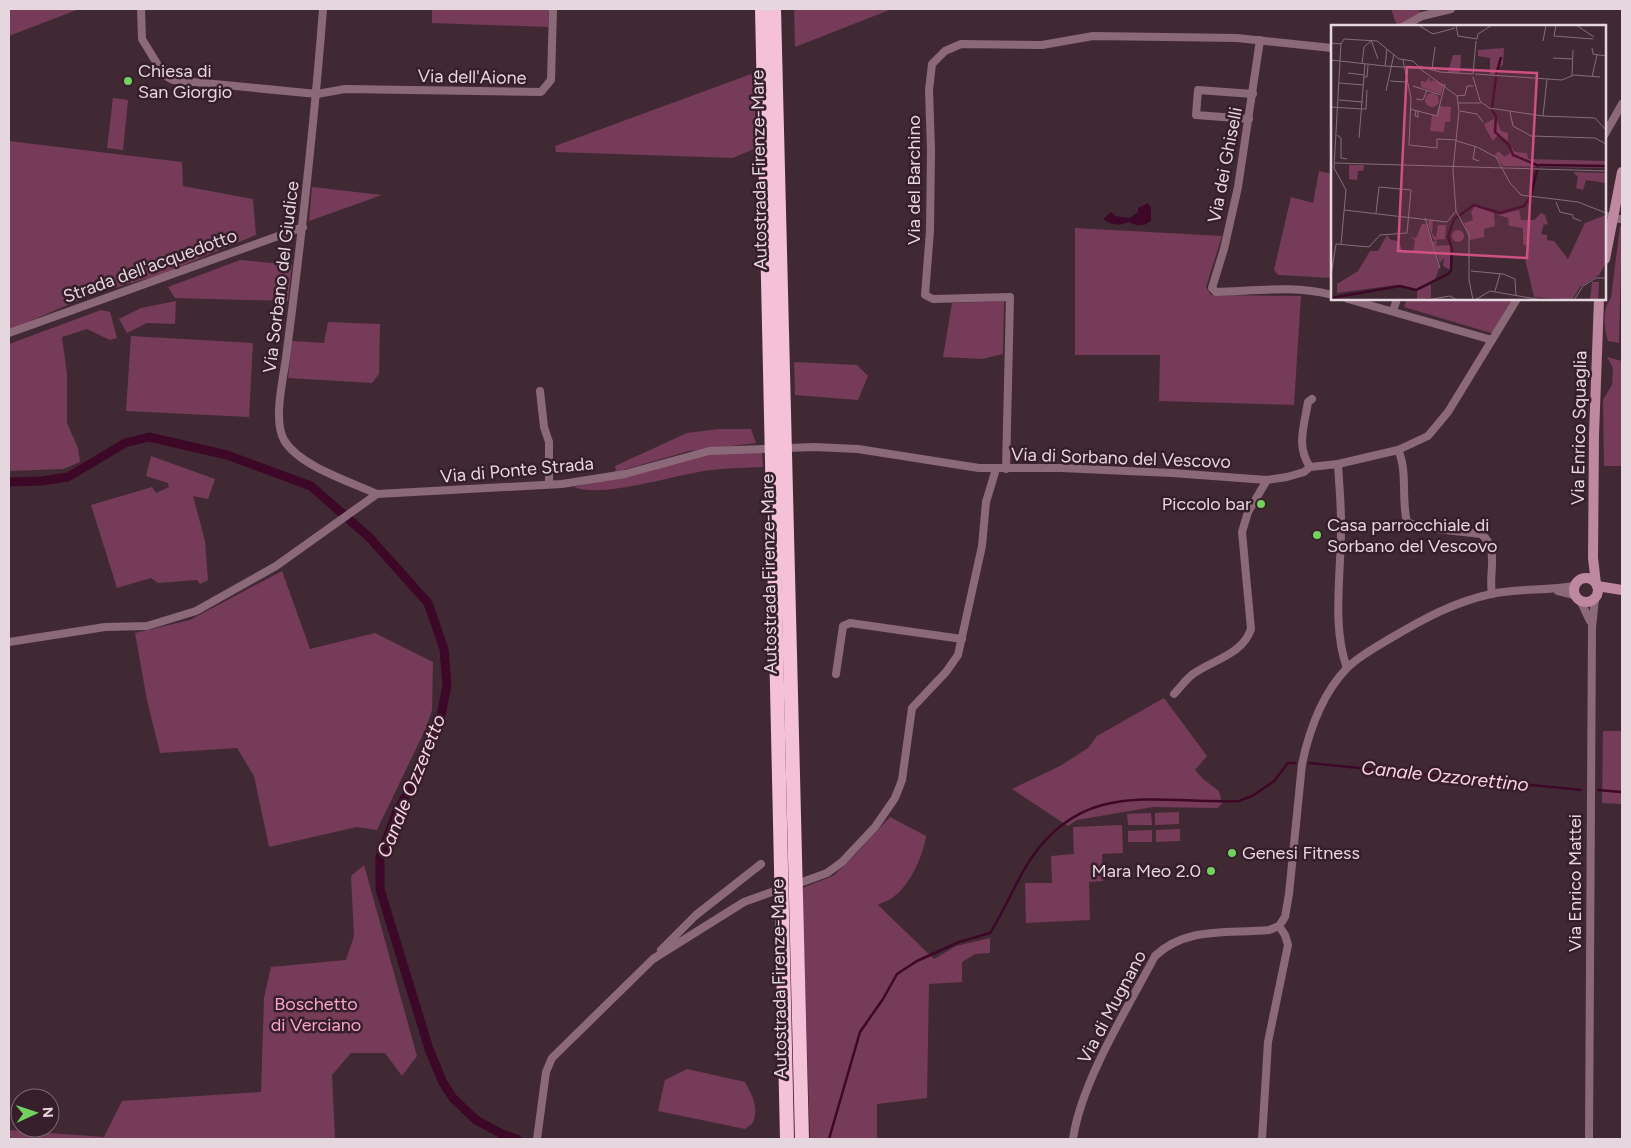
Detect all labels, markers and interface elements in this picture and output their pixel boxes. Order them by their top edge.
inset map [1331,25,1606,300]
place label: Chiesa di San Giorgio [138,60,232,103]
street label: Via dell'Aione [417,65,527,89]
street label: Autostrada Firenze-Mare [746,69,772,270]
marker: Chiesa di San Giorgio [122,75,134,87]
street label: Via dei Ghiselli [1203,105,1247,225]
street label: Via del Barchino [903,115,925,245]
street label: Via Sorbano del Giudice [258,179,304,374]
street label: Strada dell'acquedotto [60,224,240,308]
street label: Via Enrico Squaglia [1567,351,1591,505]
street label: Via di Sorbano del Vescovo [1011,443,1231,473]
street label: Via di Ponte Strada [439,452,595,488]
street label: Autostrada Firenze-Mare [756,473,782,674]
place label: Piccolo bar [1162,493,1251,515]
marker: Piccolo bar [1255,498,1267,510]
place label: Casa parrocchiale di Sorbano del Vescovo [1327,514,1498,557]
marker: Casa parrocchiale di Sorbano del Vescovo [1311,529,1323,541]
water label: Canale Ozzeretto [372,711,450,861]
water label: Canale Ozzorettino [1360,756,1530,796]
street label: Via Enrico Mattei [1564,814,1586,952]
place label: Genesi Fitness [1242,842,1360,864]
marker: Genesi Fitness [1226,847,1238,859]
place label: Mara Meo 2.0 [1092,860,1201,882]
marker: Mara Meo 2.0 [1205,865,1217,877]
street label: Autostrada Firenze-Mare [766,878,792,1079]
street label: Via di Mugnano [1073,947,1151,1067]
park label: Boschetto di Verciano [271,993,361,1036]
north arrow [10,1088,60,1138]
text: N [39,1106,56,1118]

